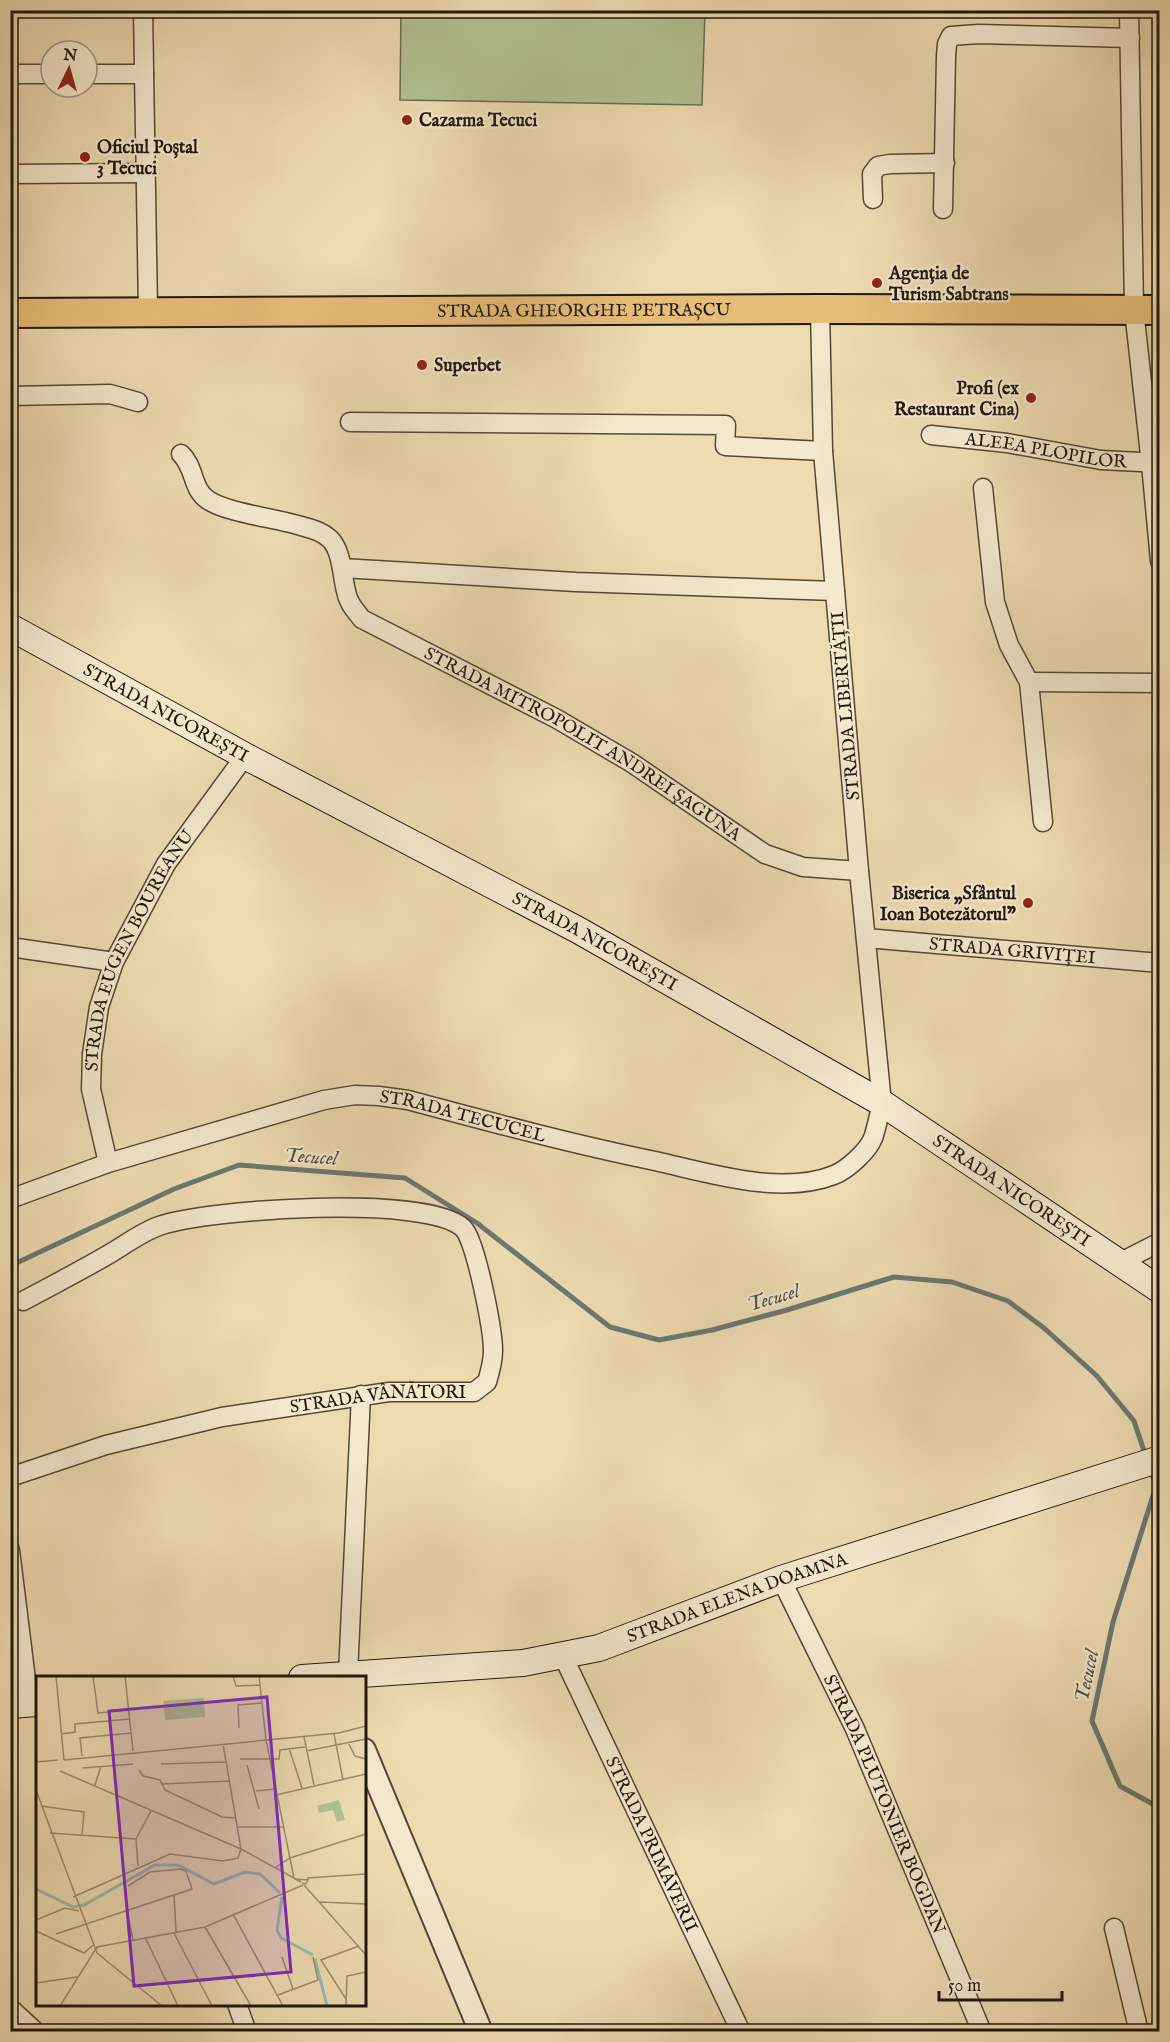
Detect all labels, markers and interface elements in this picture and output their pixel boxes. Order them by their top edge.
north arrow [39,39,99,99]
text: N [61,45,78,67]
place label: Cazarma Tecuci [419,110,538,133]
marker: Cazarma Tecuci [400,113,414,127]
place label: Oficiul Poștal 3 Tecuci [97,137,199,181]
marker: Oficiul Poștal 3 Tecuci [78,150,92,164]
place label: Agenția de Turism Sabtrans [888,263,1009,307]
marker: Agenția de Turism Sabtrans [870,276,884,290]
street label: STRADA GHEORGHE PETRAȘCU [437,299,732,324]
place label: Superbet [434,355,502,378]
marker: Superbet [415,358,429,372]
place label: Profi (ex Restaurant Cina) [894,378,1019,422]
marker: Profi (ex Restaurant Cina) [1024,391,1038,405]
street label: ALEEA PLOPILOR [963,429,1129,474]
street label: STRADA LIBERTĂȚII [825,610,866,801]
street label: STRADA MITROPOLIT ANDREI ȘAGUNA [420,643,746,848]
street label: STRADA NICOREȘTI [79,659,252,769]
street label: STRADA EUGEN BOUREANU [82,825,200,1072]
place label: Biserica „Sfântul Ioan Botezătorul" [880,883,1017,927]
street label: STRADA NICOREȘTI [508,888,681,997]
marker: Biserica „Sfântul Ioan Botezătorul" [1021,896,1035,910]
street label: STRADA GRIVIȚEI [928,933,1097,970]
street label: STRADA TECUCEL [378,1086,548,1149]
street label: STRADA NICOREȘTI [928,1130,1094,1253]
water label: Tecucel [284,1143,341,1172]
water label: Tecucel [745,1278,805,1318]
street label: STRADA VÂNĂTORI [288,1380,467,1420]
street label: STRADA ELENA DOAMNA [624,1548,851,1649]
water label: Tecucel [1070,1646,1106,1705]
street label: STRADA PLUTONIER BOGDAN [817,1671,950,1938]
inset map [36,1676,366,2006]
street label: STRADA PRIMĂVERII [599,1753,702,1936]
scale bar [939,1964,1062,2002]
text: 50 m [948,1975,981,1998]

